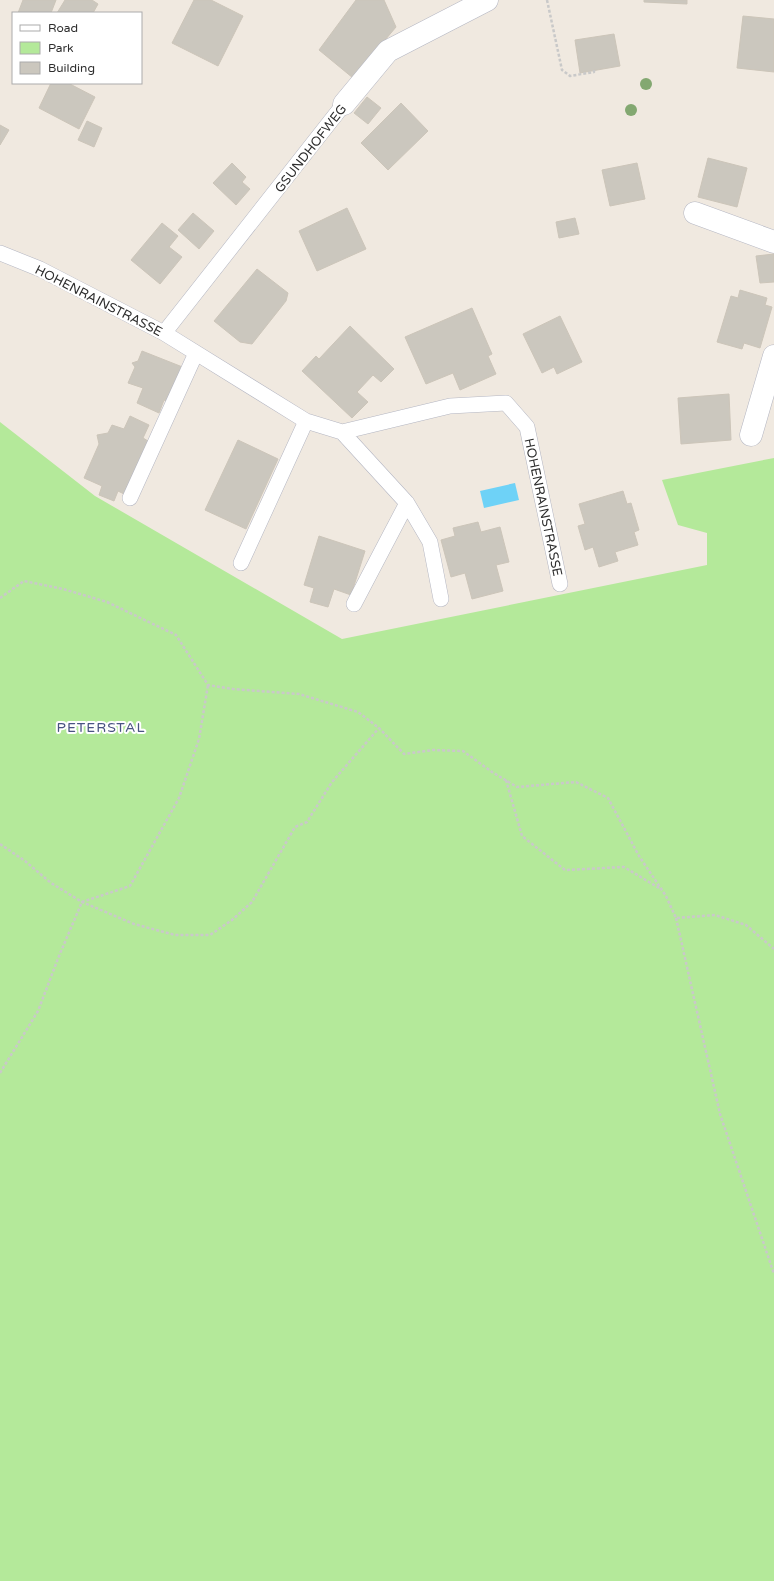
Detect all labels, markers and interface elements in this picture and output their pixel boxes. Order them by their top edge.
legend [12,12,142,84]
text: Road [48,21,78,35]
text: Park [48,41,74,55]
text: Building [48,61,95,75]
street label: GSUNDHOFWEG [271,101,350,196]
street label: HOHENRAINSTRASSE [32,262,165,340]
street label: HOHENRAINSTRASSE [521,437,565,578]
district label: PETERSTAL [56,719,146,736]

